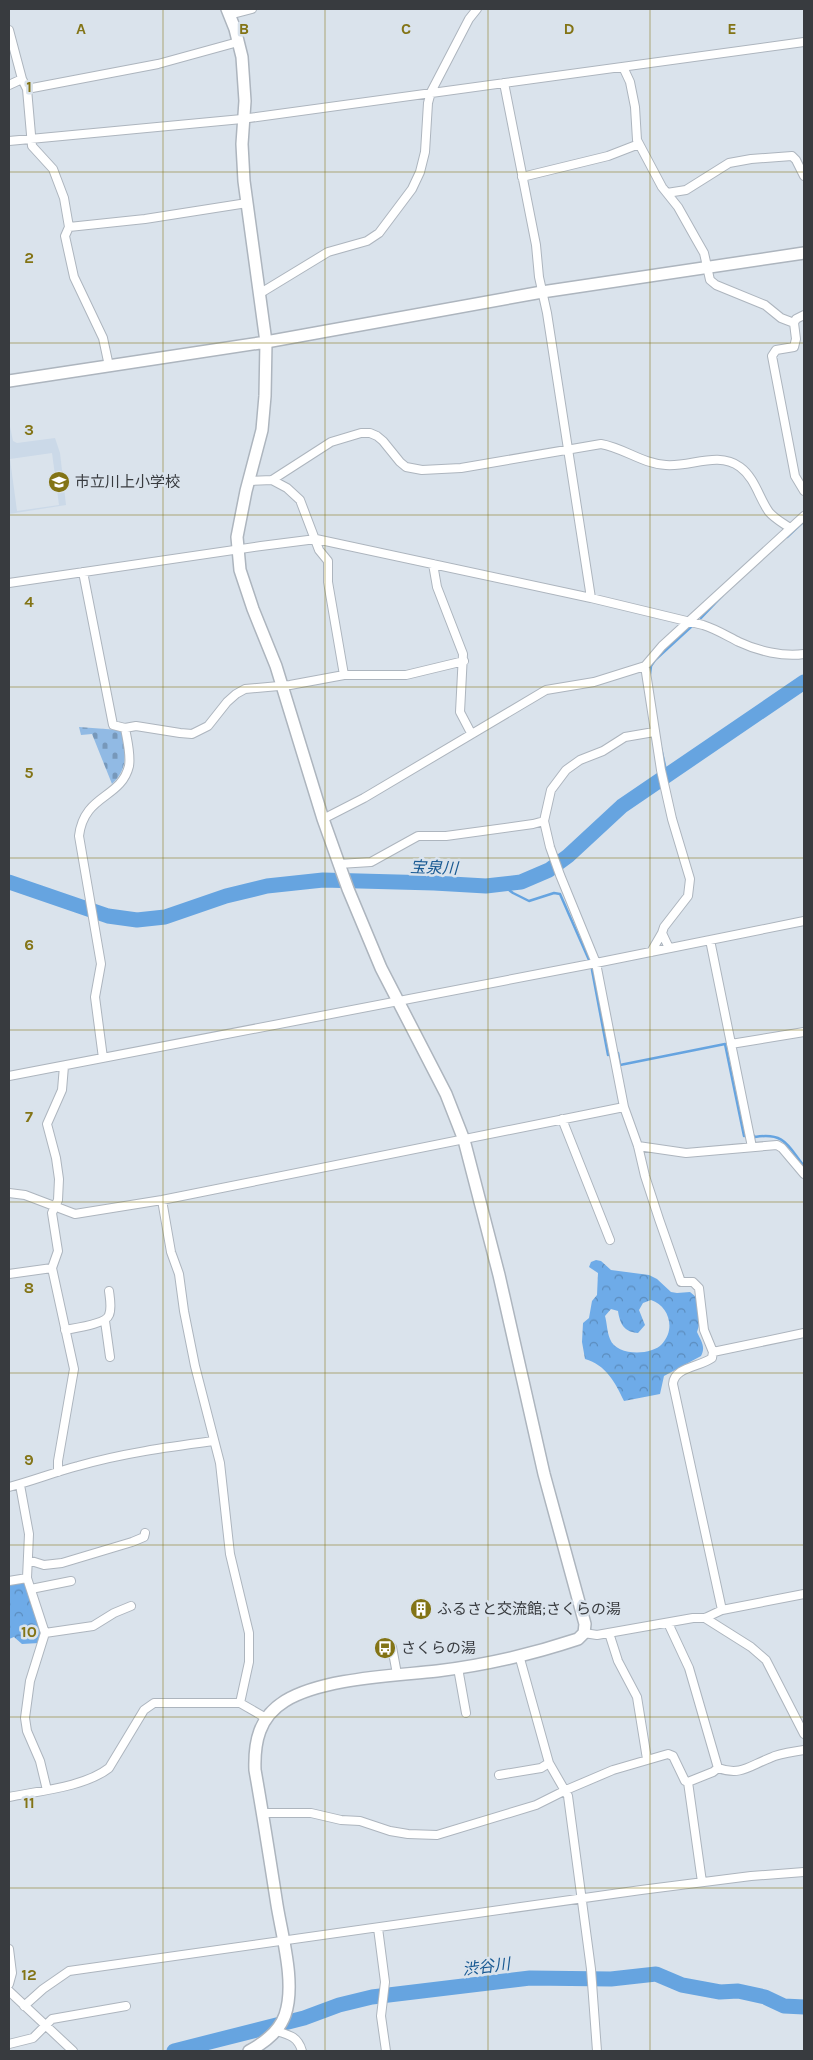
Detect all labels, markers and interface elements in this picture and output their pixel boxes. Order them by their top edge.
text: A [76,19,86,38]
text: B [239,19,249,38]
text: C [401,19,411,38]
text: D [564,19,575,38]
text: E [727,19,737,38]
text: 1 [26,77,32,96]
text: 2 [24,248,34,267]
text: 3 [24,420,34,439]
school or university icon: 市立川上小学校 [47,470,71,494]
place label: 市立川上小学校 [75,473,180,491]
text: 4 [24,592,34,611]
text: 5 [24,763,34,782]
water label: 宝泉川 [410,857,460,878]
text: 6 [24,935,34,954]
text: 7 [25,1107,33,1126]
text: 8 [24,1278,34,1297]
text: 9 [24,1450,34,1469]
building icon: ふるさと交流館;さくらの湯 [409,1597,433,1621]
place label: ふるさと交流館;さくらの湯 [437,1600,621,1618]
text: 10 [21,1622,37,1641]
bus stop icon: さくらの湯 [373,1636,397,1660]
place label: さくらの湯 [401,1639,476,1657]
text: 11 [23,1793,35,1812]
water label: 渋谷川 [461,1954,513,1979]
text: 12 [21,1965,37,1984]

